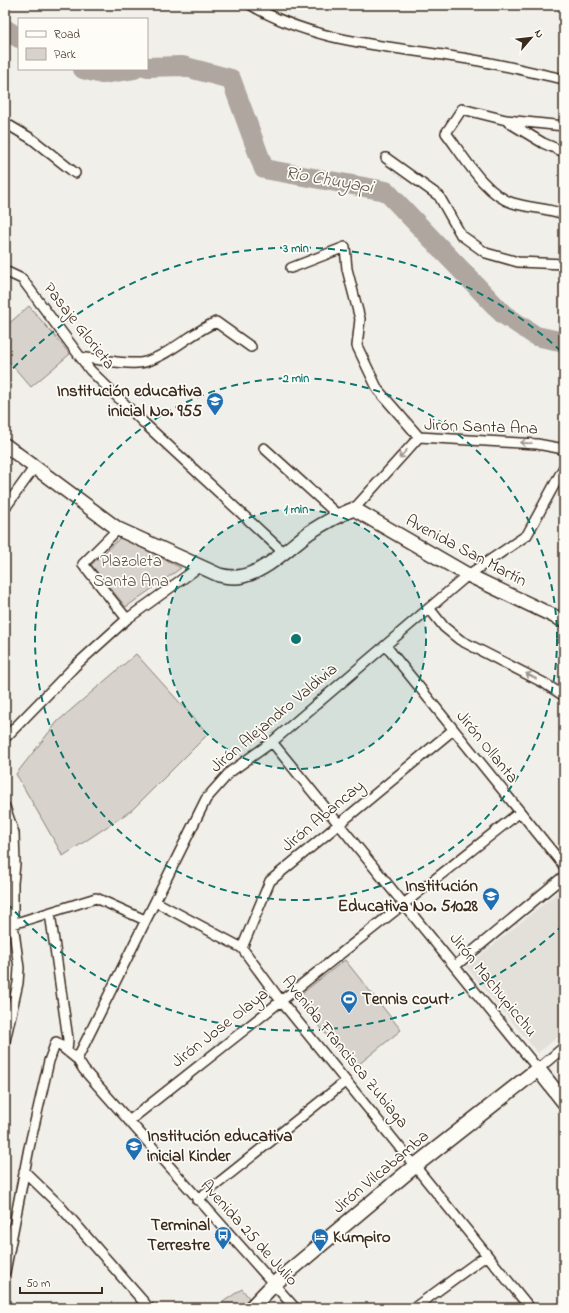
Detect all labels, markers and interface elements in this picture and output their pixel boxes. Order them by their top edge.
legend [18,18,148,70]
north arrow [511,18,551,58]
text: Road [54,26,80,44]
text: N [530,27,548,41]
text: Park [54,46,76,64]
water label: Rio Chuyapi [283,161,377,202]
text: 3 min [282,240,309,258]
street label: Pasaje Glorieta [37,277,121,375]
text: 2 min [282,370,309,388]
place label: Institución educativa inicial No. 955 [57,379,202,424]
school or university icon: Institución educativa inicial No. 955 [205,391,225,416]
street label: Jirón Santa Ana [424,413,538,441]
one-way arrow [520,440,533,447]
one-way arrow [399,449,408,460]
text: 1 min [284,501,308,519]
street label: Avenida San Martín [401,508,531,594]
park label: Plazoleta Santa Ana [93,549,169,594]
centre of rings [289,632,303,646]
street label: Jirón Alejandro Valdivia [205,657,343,779]
one-way arrow [525,672,537,679]
street label: Jirón Ollanta [450,705,524,789]
street label: Jirón Abancay [276,774,370,859]
place label: Institución Educativa No. 51028 [338,874,479,919]
school or university icon: Institución Educativa No. 51028 [481,886,501,911]
street label: Jirón Machupicchu [443,927,543,1043]
street label: Avenida Francisca Zubiaga [274,970,414,1135]
street label: Jirón Jose Olaya [166,982,275,1075]
place label: Tennis court [362,987,449,1012]
sports icon: Tennis court [339,989,359,1014]
place label: Institución educativa inicial Kinder [147,1124,292,1169]
street label: Jirón Vilcabamba [327,1124,435,1220]
school or university icon: Institución educativa inicial Kinder [124,1136,144,1161]
street label: Avenida 25 de Julio [194,1174,304,1292]
place label: Terminal Terrestre [147,1213,211,1258]
bus stop icon: Terminal Terrestre [213,1225,233,1250]
place label: Kumpiro [333,1225,391,1250]
hotel icon: Kumpiro [310,1227,330,1252]
scale bar [20,1269,102,1295]
text: 50 m [26,1275,50,1293]

